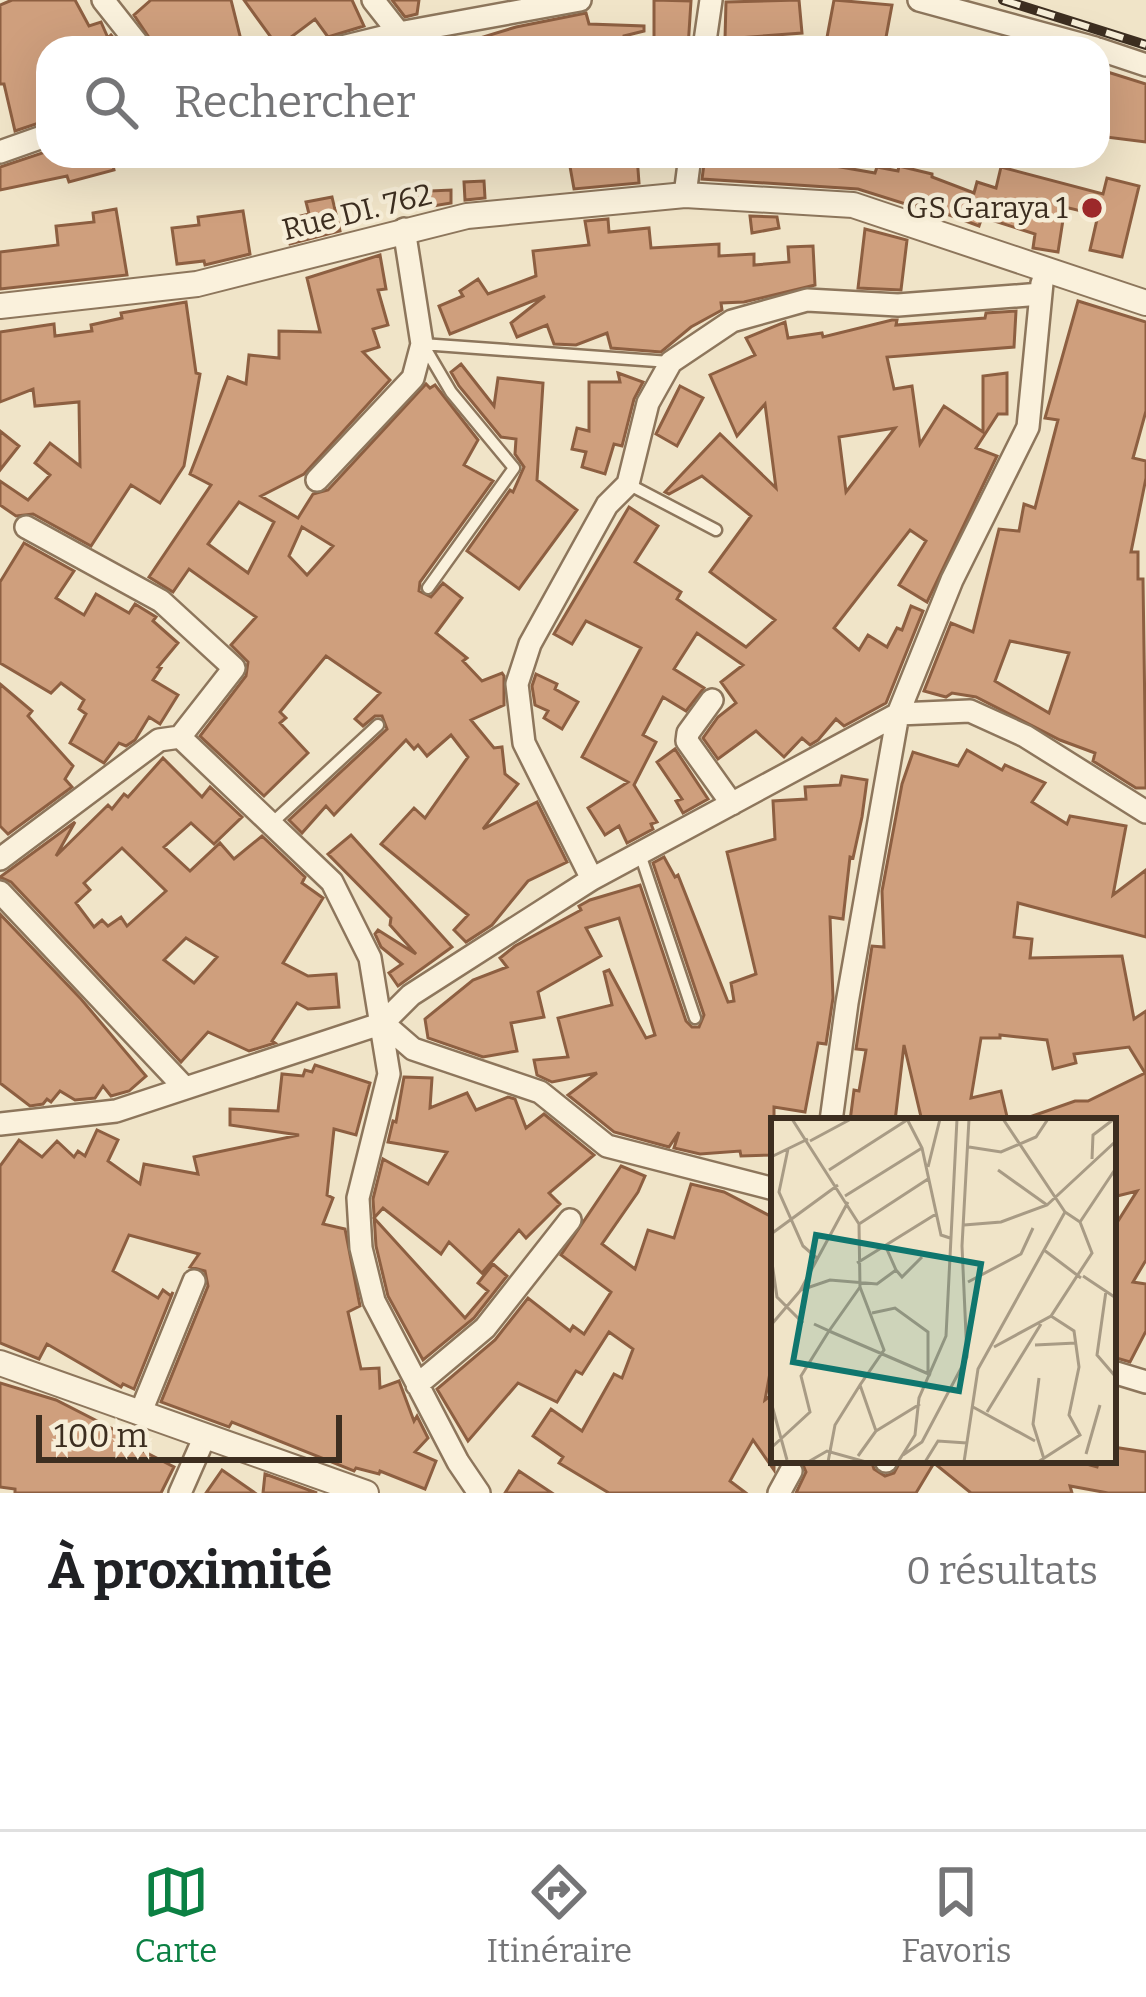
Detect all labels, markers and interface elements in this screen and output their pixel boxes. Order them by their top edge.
search box [36,36,1110,168]
icon: search [78,69,144,135]
text: Rechercher [174,75,416,129]
street label: Rue DI. 762 [278,176,436,248]
place label: GS Garaya 1 [906,190,1068,226]
marker: GS Garaya 1 [1079,195,1105,221]
inset map [771,1118,1116,1463]
scale bar [36,1409,342,1462]
text: 100 m [54,1416,148,1456]
text: À proximité [48,1540,332,1602]
text: 0 résultats [906,1548,1098,1594]
tab: Carte [135,1859,217,1971]
tab: Itinéraire [486,1859,632,1971]
tab: Favoris [901,1859,1011,1971]

